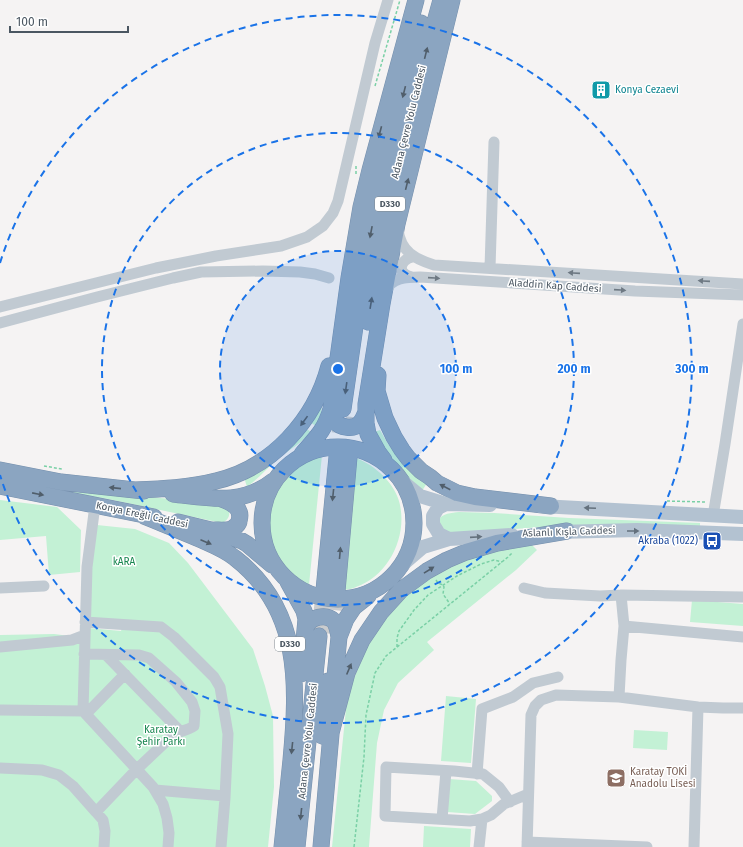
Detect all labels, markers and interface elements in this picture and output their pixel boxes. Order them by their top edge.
scale bar [10,8,128,34]
text: 100 m [16,15,48,29]
one-way arrow [424,47,430,59]
street label: Adana Çevre Yolu Caddesi [389,64,429,180]
building icon: Konya Cezaevi [590,79,612,101]
place label: Konya Cezaevi [615,84,679,96]
one-way arrow [400,86,406,98]
one-way arrow [377,127,383,139]
one-way arrow [404,177,410,189]
road number: D330 [375,197,405,211]
one-way arrow [368,226,374,238]
one-way arrow [567,270,580,276]
one-way arrow [428,275,440,282]
street label: Aladdin Kap Caddesi [508,277,602,295]
one-way arrow [698,278,710,285]
one-way arrow [614,287,627,293]
one-way arrow [368,297,374,309]
centre of rings [331,362,345,376]
text: 100 m [440,362,472,376]
text: 200 m [557,362,591,376]
text: 300 m [674,362,709,376]
one-way arrow [343,382,349,394]
one-way arrow [300,415,308,426]
one-way arrow [439,484,450,490]
one-way arrow [109,485,121,492]
one-way arrow [330,489,336,501]
one-way arrow [32,491,44,497]
street label: Konya Ereğli Caddesi [95,499,189,531]
one-way arrow [584,505,596,512]
street label: Aslanlı Kışla Caddesi [522,524,616,540]
one-way arrow [627,528,640,534]
bus stop icon: Akraba (1022) [701,530,723,552]
one-way arrow [470,534,482,541]
place label: Akraba (1022) [638,534,698,547]
one-way arrow [200,539,211,545]
one-way arrow [337,547,344,559]
park label: kARA [113,556,136,568]
one-way arrow [424,566,434,574]
road number: D330 [275,637,305,651]
one-way arrow [346,663,352,674]
street label: Adana Çevre Yolu Caddesi [296,682,320,800]
park label: Karatay Şehir Parkı [137,724,185,748]
one-way arrow [289,742,295,754]
place label: Karatay TOKİ Anadolu Lisesi [630,764,696,790]
school or university icon: Karatay TOKİ Anadolu Lisesi [605,767,627,789]
one-way arrow [298,808,304,820]

